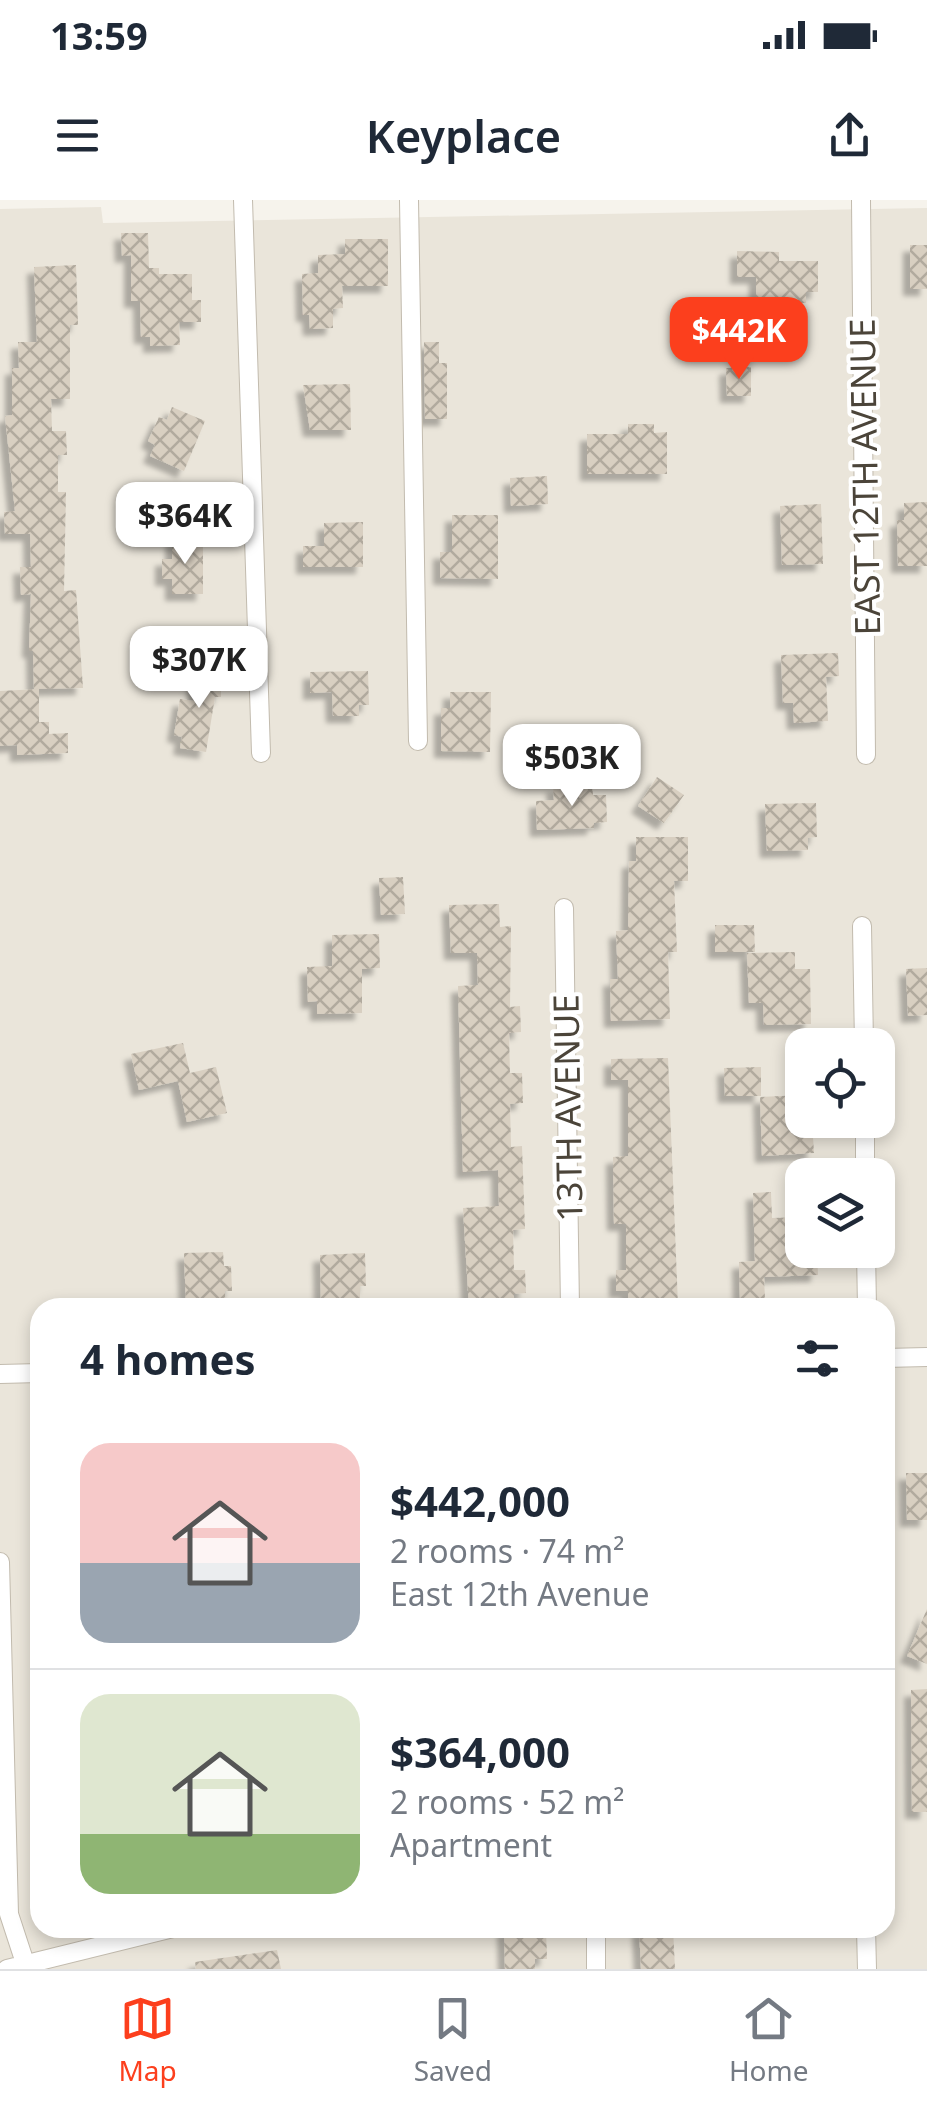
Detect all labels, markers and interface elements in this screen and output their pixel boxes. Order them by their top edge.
text: 13:59 [50,9,148,61]
text: Keyplace [366,105,561,166]
icon: menu [50,108,105,163]
icon: share [822,108,877,163]
pin: $442K [669,297,809,382]
text: $442K [692,308,786,351]
street label: EAST 12TH AVENUE [838,318,890,636]
pin: $364K [115,482,255,567]
text: $364K [138,493,232,536]
pin: $307K [129,626,269,711]
text: $307K [152,637,246,680]
pin: $503K [502,724,642,809]
text: $503K [525,735,619,778]
street label: 13TH AVENUE [542,994,592,1222]
map controls [785,1028,895,1268]
button: locate [785,1028,895,1138]
button: layers [785,1158,895,1268]
text: 4 homes [80,1330,256,1387]
icon: filters [790,1331,845,1386]
text: $442,000 [390,1472,570,1529]
icon: home [160,1483,280,1603]
text: 2 rooms · 74 m² [390,1529,624,1572]
text: East 12th Avenue [390,1572,650,1615]
text: $364,000 [390,1723,570,1780]
icon: home [160,1734,280,1854]
text: 2 rooms · 52 m² [390,1780,624,1823]
text: Apartment [390,1823,552,1866]
tab: Map [118,1991,177,2089]
tab: Saved [414,1991,492,2089]
tab: Home [729,1991,809,2089]

